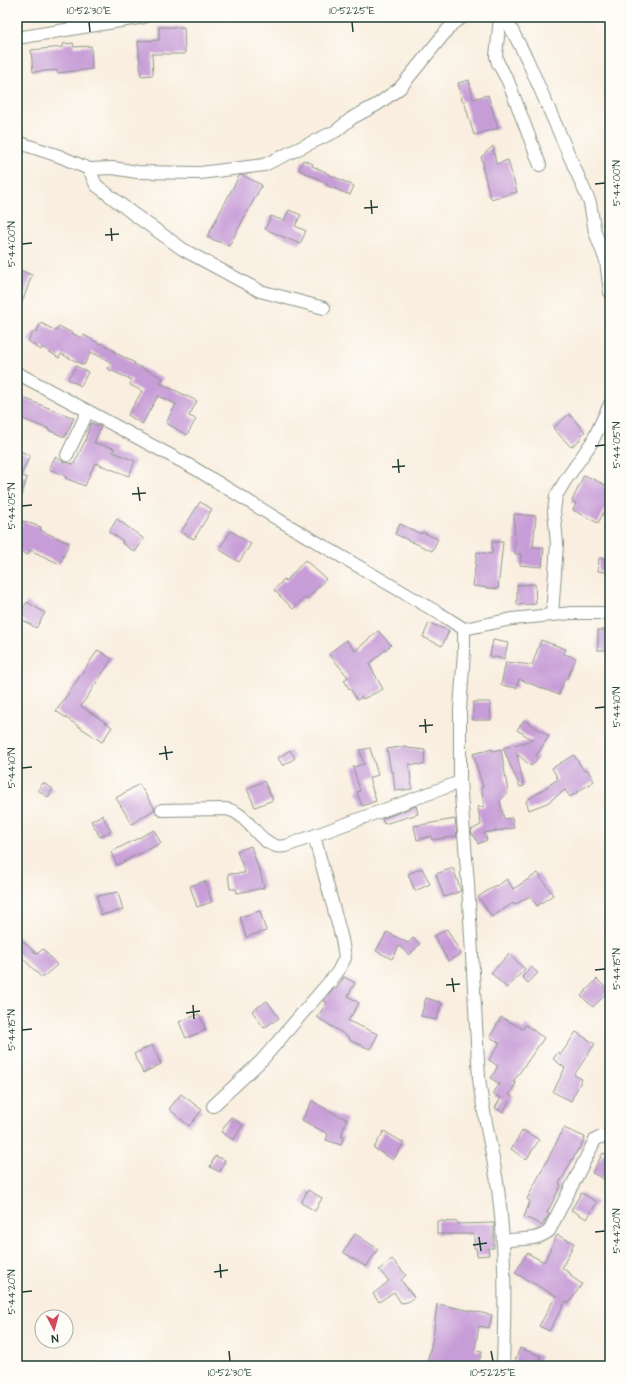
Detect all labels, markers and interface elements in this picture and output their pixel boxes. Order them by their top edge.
text: 10°52'30"E [67,4,111,18]
text: 10°52'25"E [329,4,375,18]
text: 5°44'00"N [610,160,624,206]
text: 5°44'00"N [5,221,19,267]
text: 5°44'05"N [610,422,624,468]
text: 5°44'05"N [5,483,19,529]
text: 5°44'10"N [610,687,624,727]
text: 5°44'10"N [5,748,19,788]
text: 5°44'15"N [610,948,624,990]
text: 5°44'15"N [5,1009,19,1051]
text: 5°44'20"N [610,1208,624,1254]
text: 5°44'20"N [5,1269,19,1315]
north arrow [34,1309,74,1349]
text: N [51,1331,59,1346]
text: 10°52'30"E [208,1366,252,1380]
text: 10°52'25"E [470,1366,516,1380]

